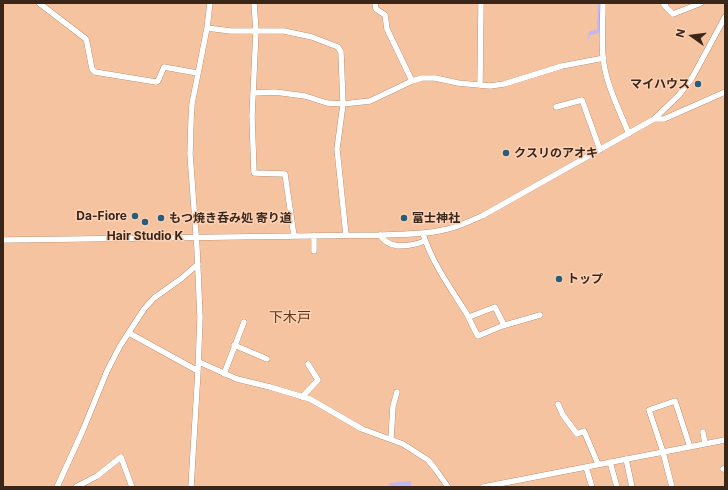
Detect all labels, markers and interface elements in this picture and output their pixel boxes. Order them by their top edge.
north arrow [672,16,712,56]
text: N [673,27,688,39]
place label: マイハウス [630,77,690,91]
marker: マイハウス [693,79,703,89]
place label: クスリのアオキ [514,146,598,160]
marker: クスリのアオキ [501,148,511,158]
place label: Da-Fiore [76,209,127,223]
marker: Da-Fiore [130,211,140,221]
place label: もつ焼き呑み処 寄り道 [169,211,292,225]
place label: 富士神社 [412,211,460,225]
marker: もつ焼き呑み処 寄り道 [156,213,166,223]
marker: 富士神社 [399,213,409,223]
marker: Hair Studio K [140,217,150,227]
place label: Hair Studio K [107,229,183,243]
place label: トップ [567,272,603,286]
marker: トップ [554,274,564,284]
district label: 下木戸 [269,310,311,326]

